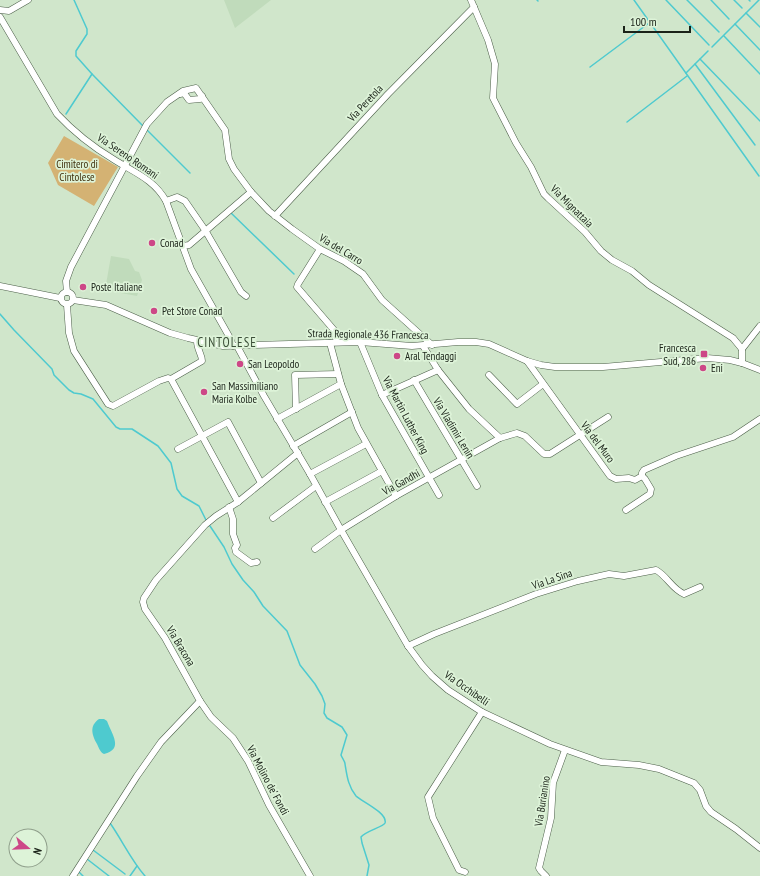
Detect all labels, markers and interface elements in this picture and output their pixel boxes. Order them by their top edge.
scale bar [624,8,690,34]
text: 100 m [630,14,657,29]
street label: Via Peretola [344,82,386,125]
street label: Via Sereno Romani [94,130,161,182]
park label: Cimitero di Cintolese [56,157,98,184]
street label: Via Mignattaia [547,181,596,230]
street label: Via del Carro [316,230,366,268]
place label: Conad [160,236,184,250]
marker: Conad [147,238,157,248]
place label: Poste Italiane [91,280,143,294]
marker: Poste Italiane [78,282,88,292]
place label: Pet Store Conad [162,304,223,318]
marker: Pet Store Conad [149,306,159,316]
street label: Strada Regionale 436 Francesca [307,326,429,342]
district label: CINTOLESE [197,334,257,351]
place label: Francesca Sud, 286 [659,341,696,368]
place label: Aral Tendaggi [405,349,456,363]
marker: Francesca Sud, 286 [699,349,709,359]
marker: Aral Tendaggi [392,351,402,361]
place label: San Leopoldo [248,357,299,371]
marker: San Leopoldo [235,359,245,369]
place label: Eni [711,361,723,375]
marker: Eni [698,363,708,373]
street label: Via Martin Luther King [379,373,432,456]
place label: San Massimiliano Maria Kolbe [212,379,278,406]
marker: San Massimiliano Maria Kolbe [199,387,209,397]
street label: Via Vladimir Lenin [430,394,478,461]
street label: Via del Muro [577,418,618,466]
street label: Via Gandhi [379,466,422,499]
street label: Via La Sina [529,566,574,593]
street label: Via Bracona [163,622,198,669]
street label: Via Occhibelli [441,667,492,709]
street label: Via Molino de' Fondi [243,742,292,817]
street label: Via Burianino [531,775,553,828]
north arrow [8,828,48,868]
text: N [30,846,45,856]

